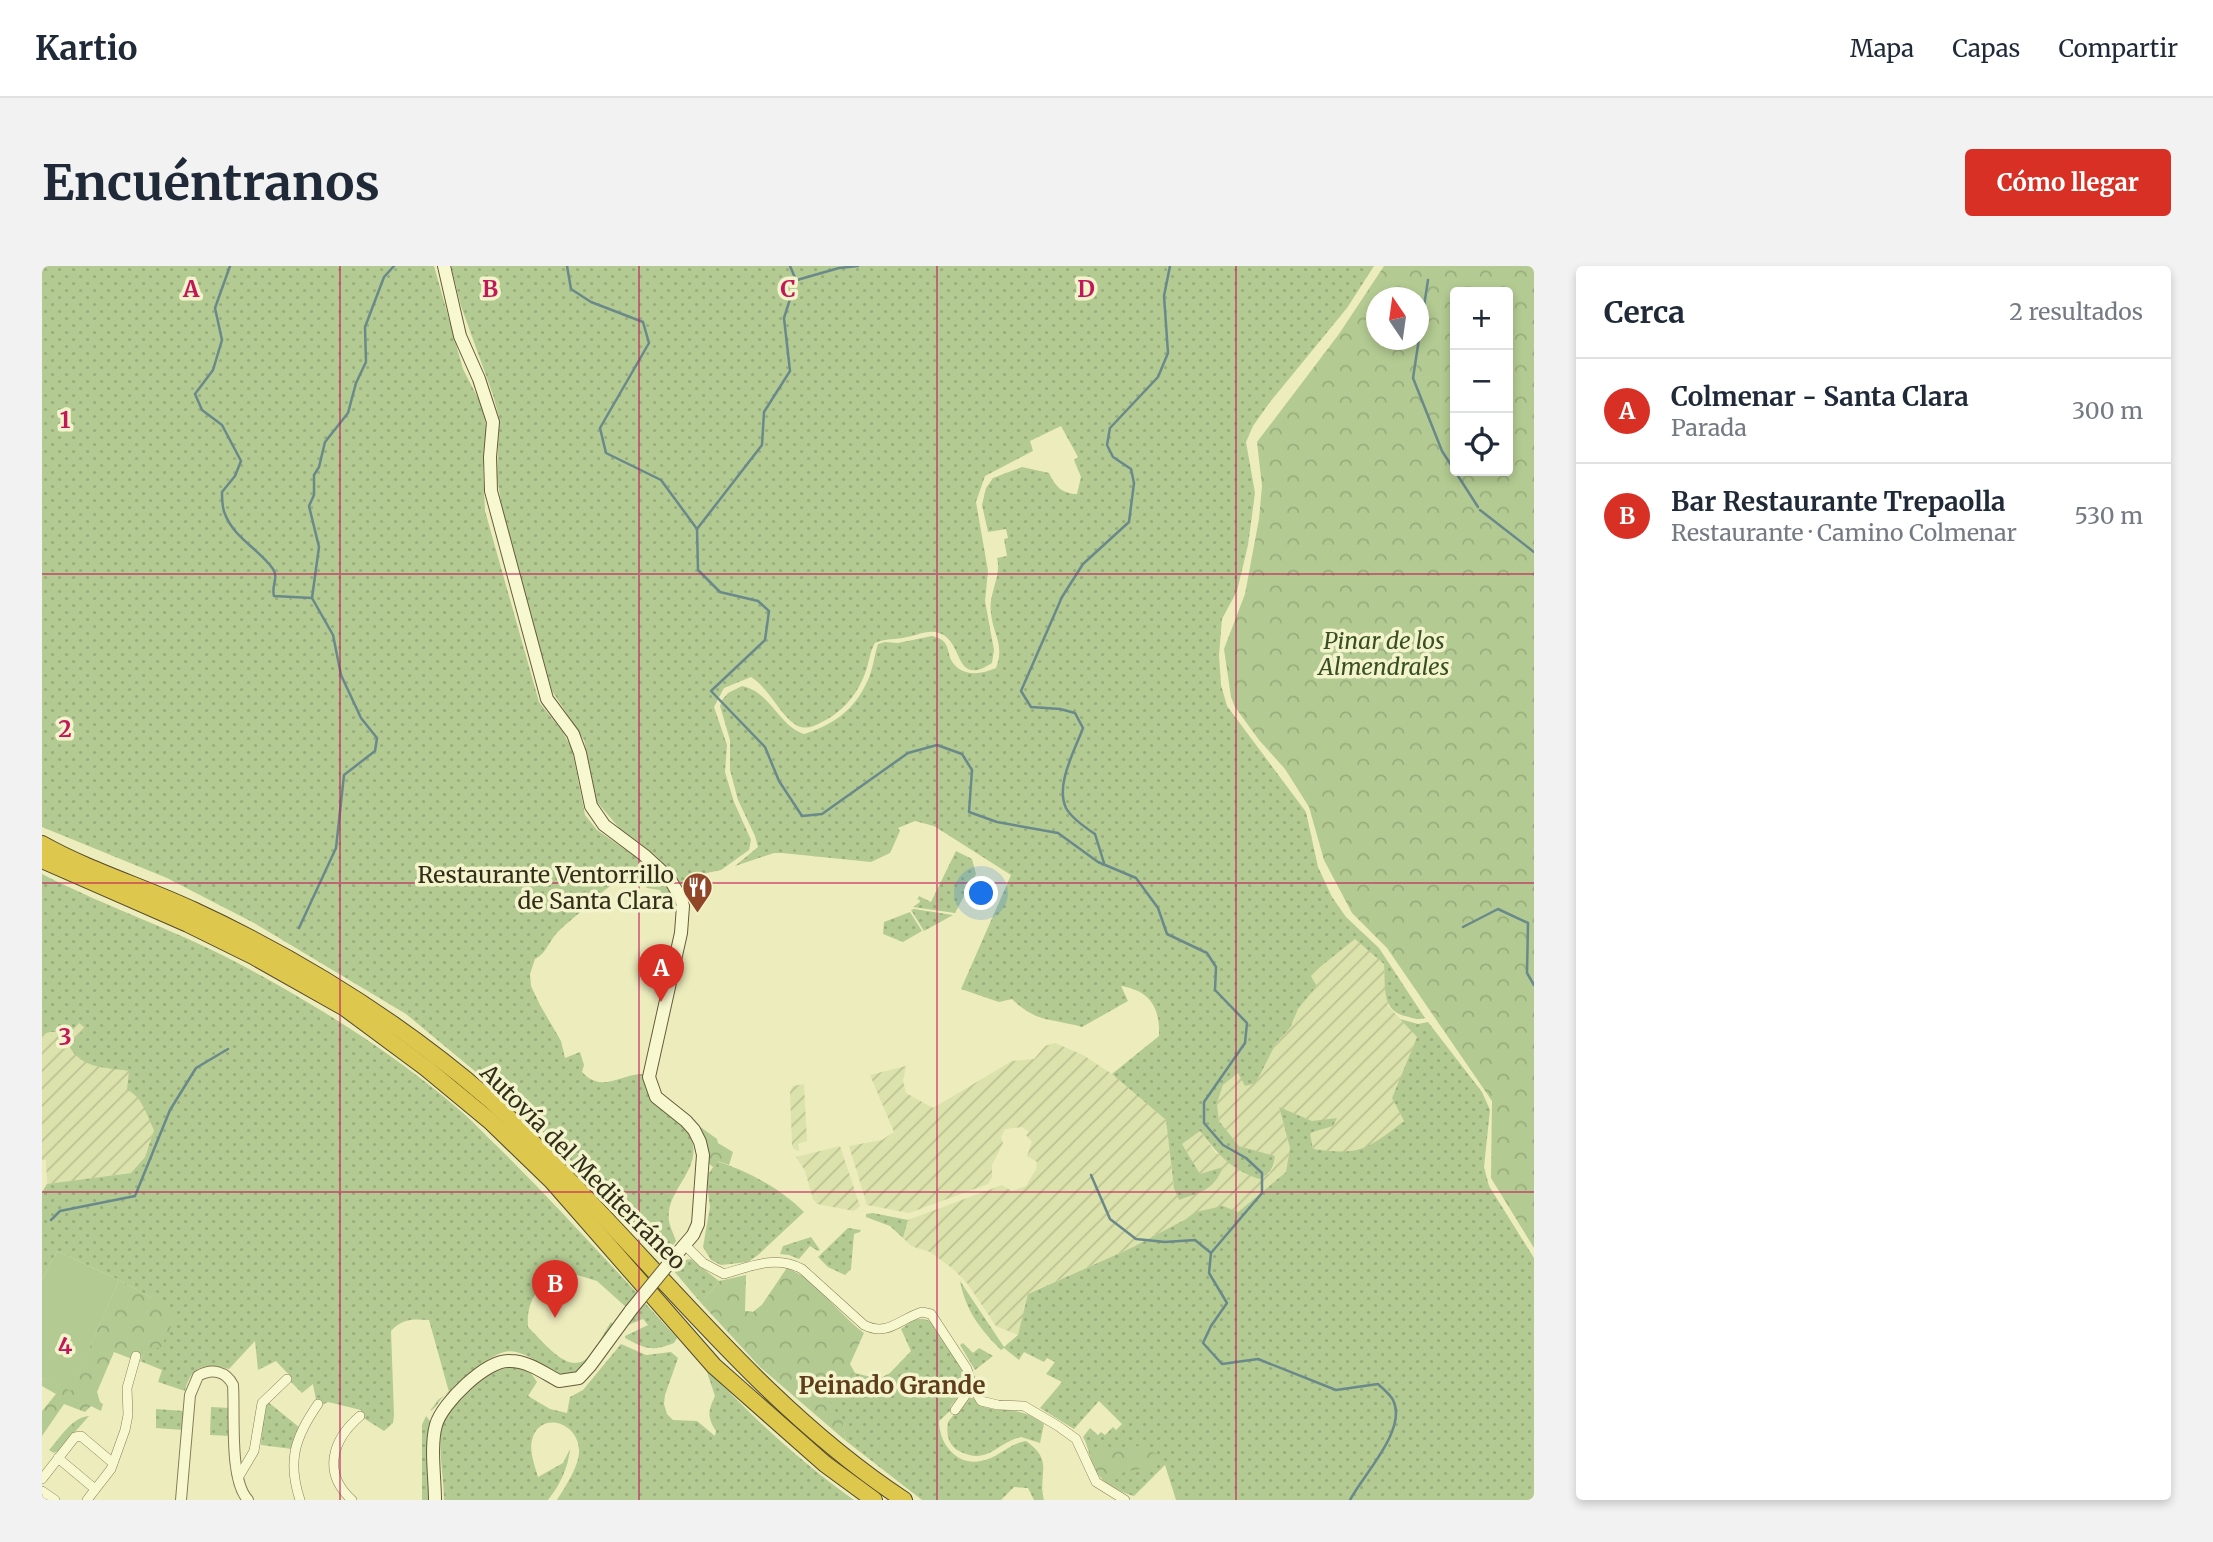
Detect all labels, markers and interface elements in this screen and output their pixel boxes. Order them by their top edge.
text: Kartio [35,28,138,69]
text: Mapa [1850,33,1914,64]
text: Capas [1952,33,2020,64]
text: Compartir [2058,33,2178,64]
button: Cómo llegar [1965,149,2171,216]
text: Encuéntranos [42,152,380,213]
text: A [182,274,200,303]
text: B [482,274,498,303]
text: C [780,274,796,303]
text: D [1077,274,1095,303]
north arrow [1366,287,1429,350]
map controls [1450,287,1513,476]
button: + [1450,287,1513,350]
text: Cerca [1604,293,1685,331]
text: 2 resultados [2009,297,2143,326]
button: − [1450,350,1513,413]
text: Colmenar - Santa Clara [1671,380,1969,413]
text: A [1619,396,1635,425]
text: 300 m [2072,396,2143,425]
text: 1 [60,405,71,434]
button: locate [1450,413,1513,476]
text: Parada [1671,413,1747,442]
text: Bar Restaurante Trepaolla [1671,485,2006,518]
text: B [1619,501,1635,530]
text: 530 m [2075,501,2143,530]
text: Restaurante · Camino Colmenar [1671,518,2017,547]
park label: Pinar de los Almendrales [1317,626,1449,681]
text: 2 [58,714,72,743]
place label: Restaurante Ventorrillo de Santa Clara [417,860,674,915]
restaurant icon: Restaurante Ventorrillo de Santa Clara [680,871,714,915]
your location [964,876,998,910]
pin: A [638,944,684,1002]
text: 3 [58,1022,72,1051]
street label: Autovía del Mediterráneo [474,1057,692,1276]
pin: B [532,1260,578,1318]
text: 4 [58,1331,73,1360]
district label: Peinado Grande [799,1370,985,1401]

